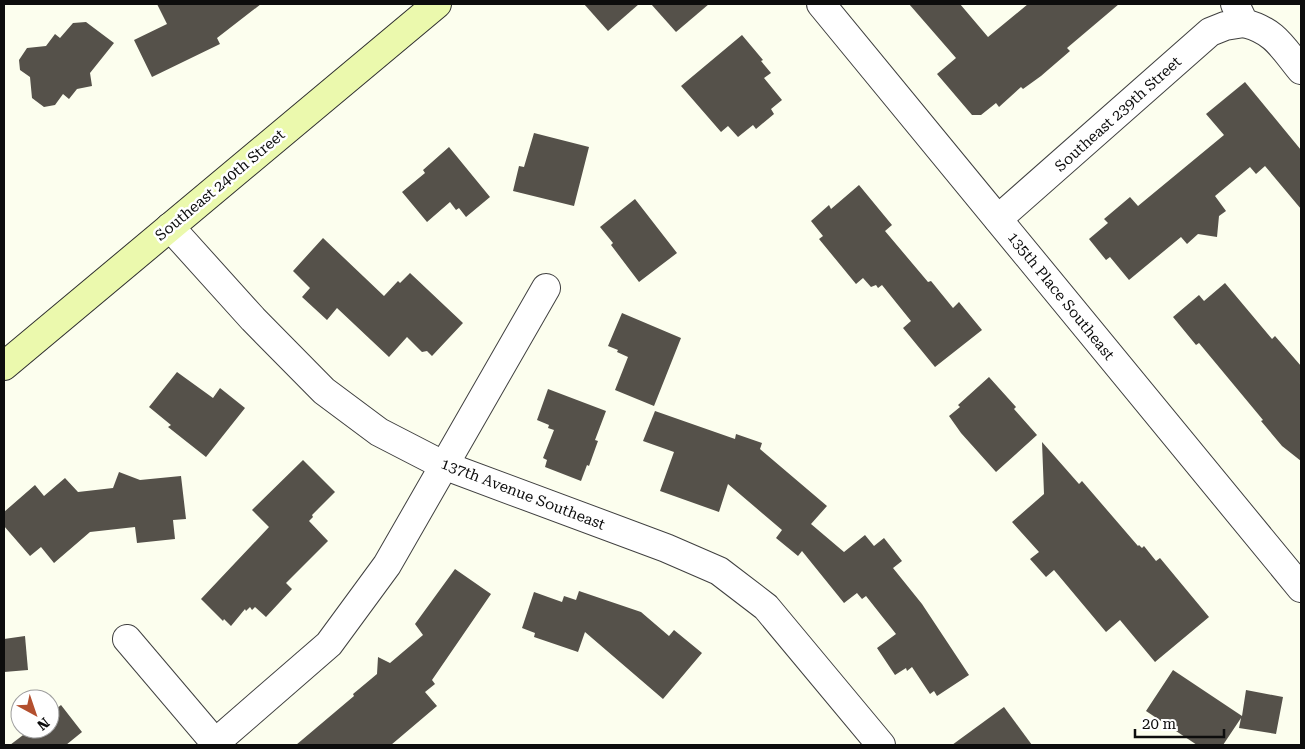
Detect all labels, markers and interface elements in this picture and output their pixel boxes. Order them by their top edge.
street label: Southeast 239th Street [1051,52,1185,175]
street label: Southeast 240th Street [152,125,289,244]
street label: 135th Place Southeast [1004,228,1118,364]
street label: 137th Avenue Southeast [438,454,608,534]
north arrow [10,689,60,739]
scale bar [1135,706,1224,738]
text: N [34,714,53,734]
text: 20 m [1142,715,1177,733]

